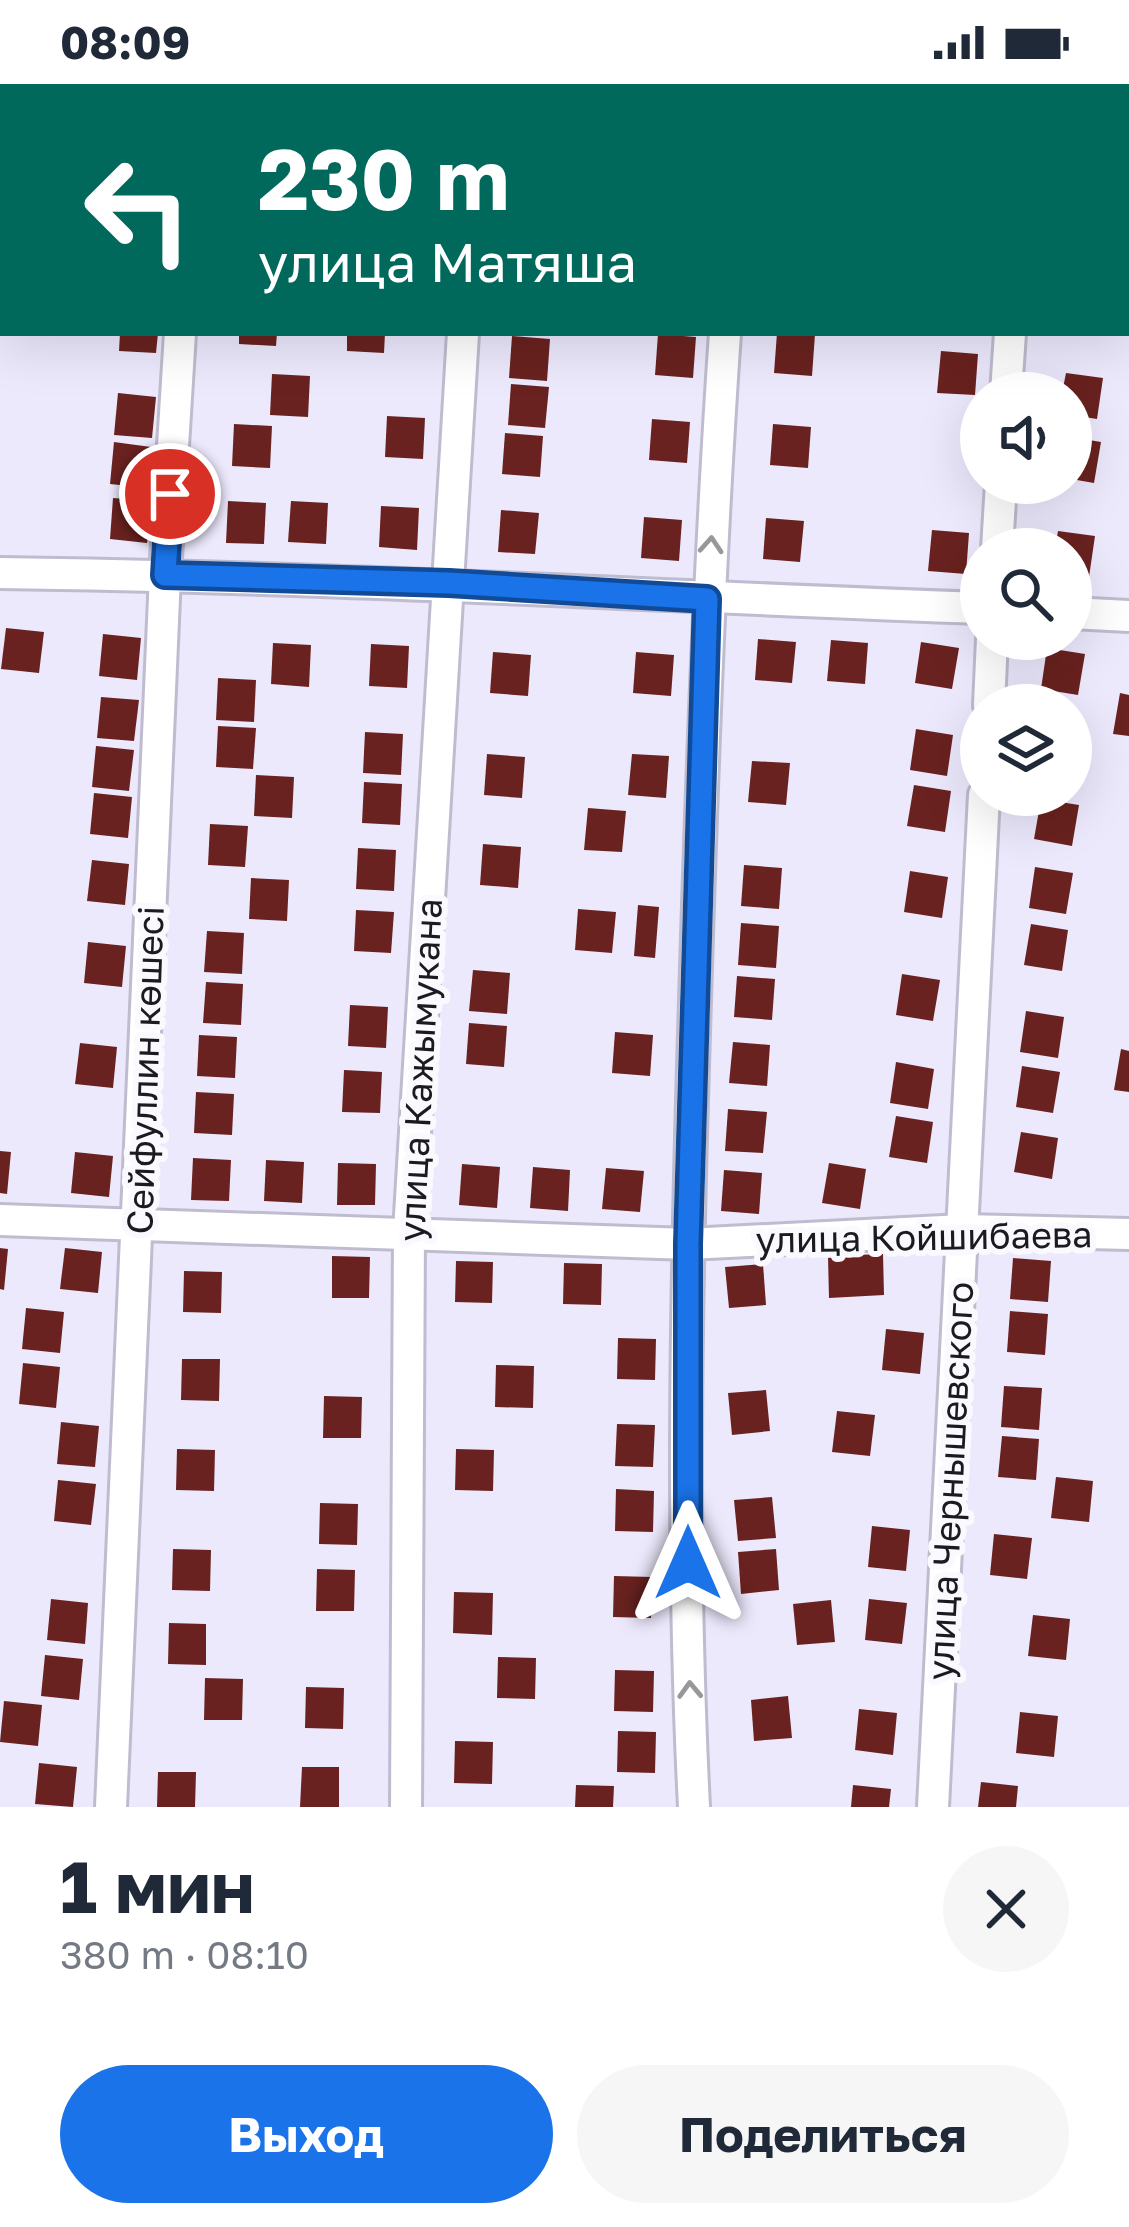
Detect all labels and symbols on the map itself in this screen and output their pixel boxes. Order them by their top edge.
pin [119,443,221,545]
one-way arrow [697,535,723,554]
street label: улица Кажымукана [389,897,450,1243]
street label: Сейфуллин көшесі [117,905,172,1235]
street label: улица Койшибаева [755,1212,1093,1261]
street label: улица Чернышевского [918,1280,981,1681]
position arrow [625,1500,751,1626]
one-way arrow [678,1680,704,1699]

